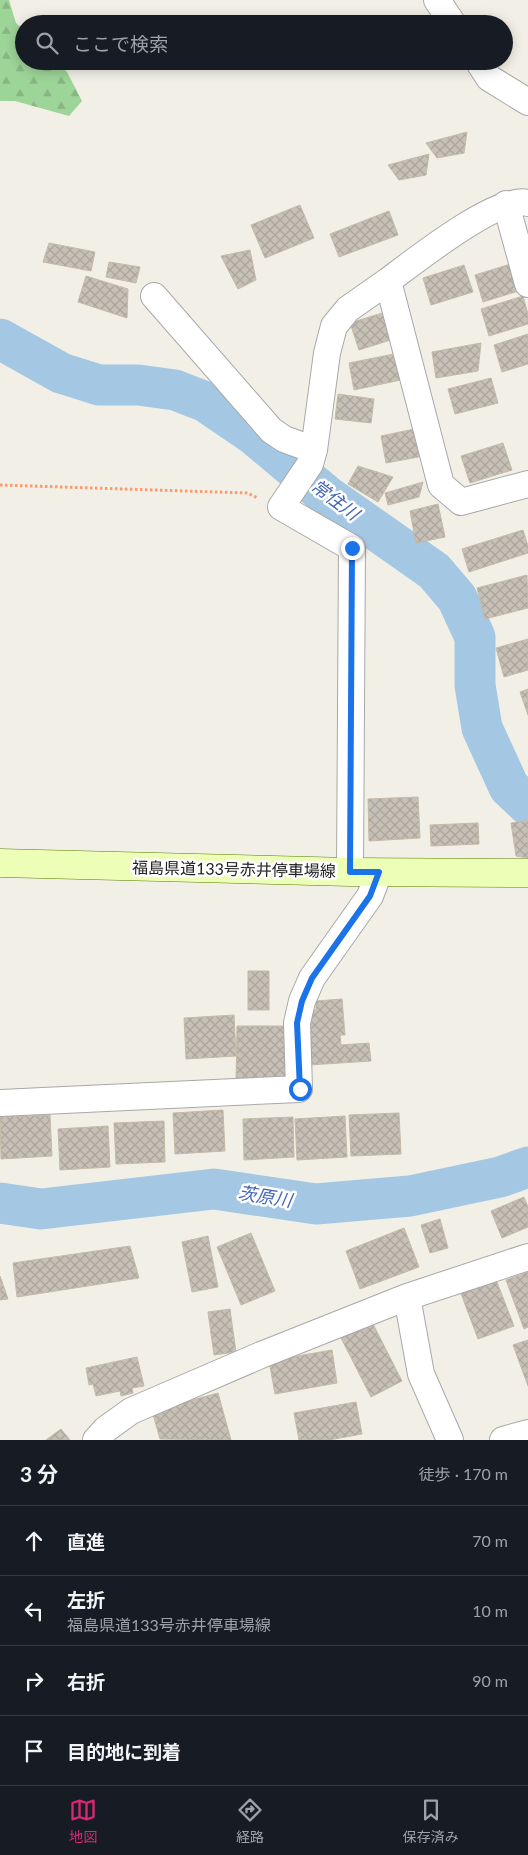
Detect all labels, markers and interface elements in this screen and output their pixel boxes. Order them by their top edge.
search box [15,15,513,70]
icon: search [33,29,61,57]
text: ここで検索 [73,32,168,55]
water label: 常住川 [307,474,365,525]
route end [341,537,364,560]
street label: 福島県道133号赤井停車場線 [132,857,336,880]
route start [289,1078,312,1101]
water label: 茨原川 [237,1181,296,1211]
text: 3 分 [20,1461,58,1486]
text: 徒歩 · 170 m [419,1464,508,1483]
icon: ahead [20,1527,48,1555]
text: 直進 [67,1530,105,1553]
text: 70 m [472,1531,508,1550]
text: 左折 [67,1588,105,1611]
icon: left [20,1597,48,1625]
text: 10 m [472,1601,508,1620]
text: 福島県道133号赤井停車場線 [67,1615,271,1634]
icon: right [20,1667,48,1695]
text: 右折 [67,1670,105,1693]
text: 90 m [472,1671,508,1690]
icon: arrive [20,1737,48,1765]
text: 目的地に到着 [67,1740,181,1763]
tab: 地図 [69,1796,97,1846]
tab: 経路 [236,1796,264,1846]
tab: 保存済み [403,1796,459,1846]

